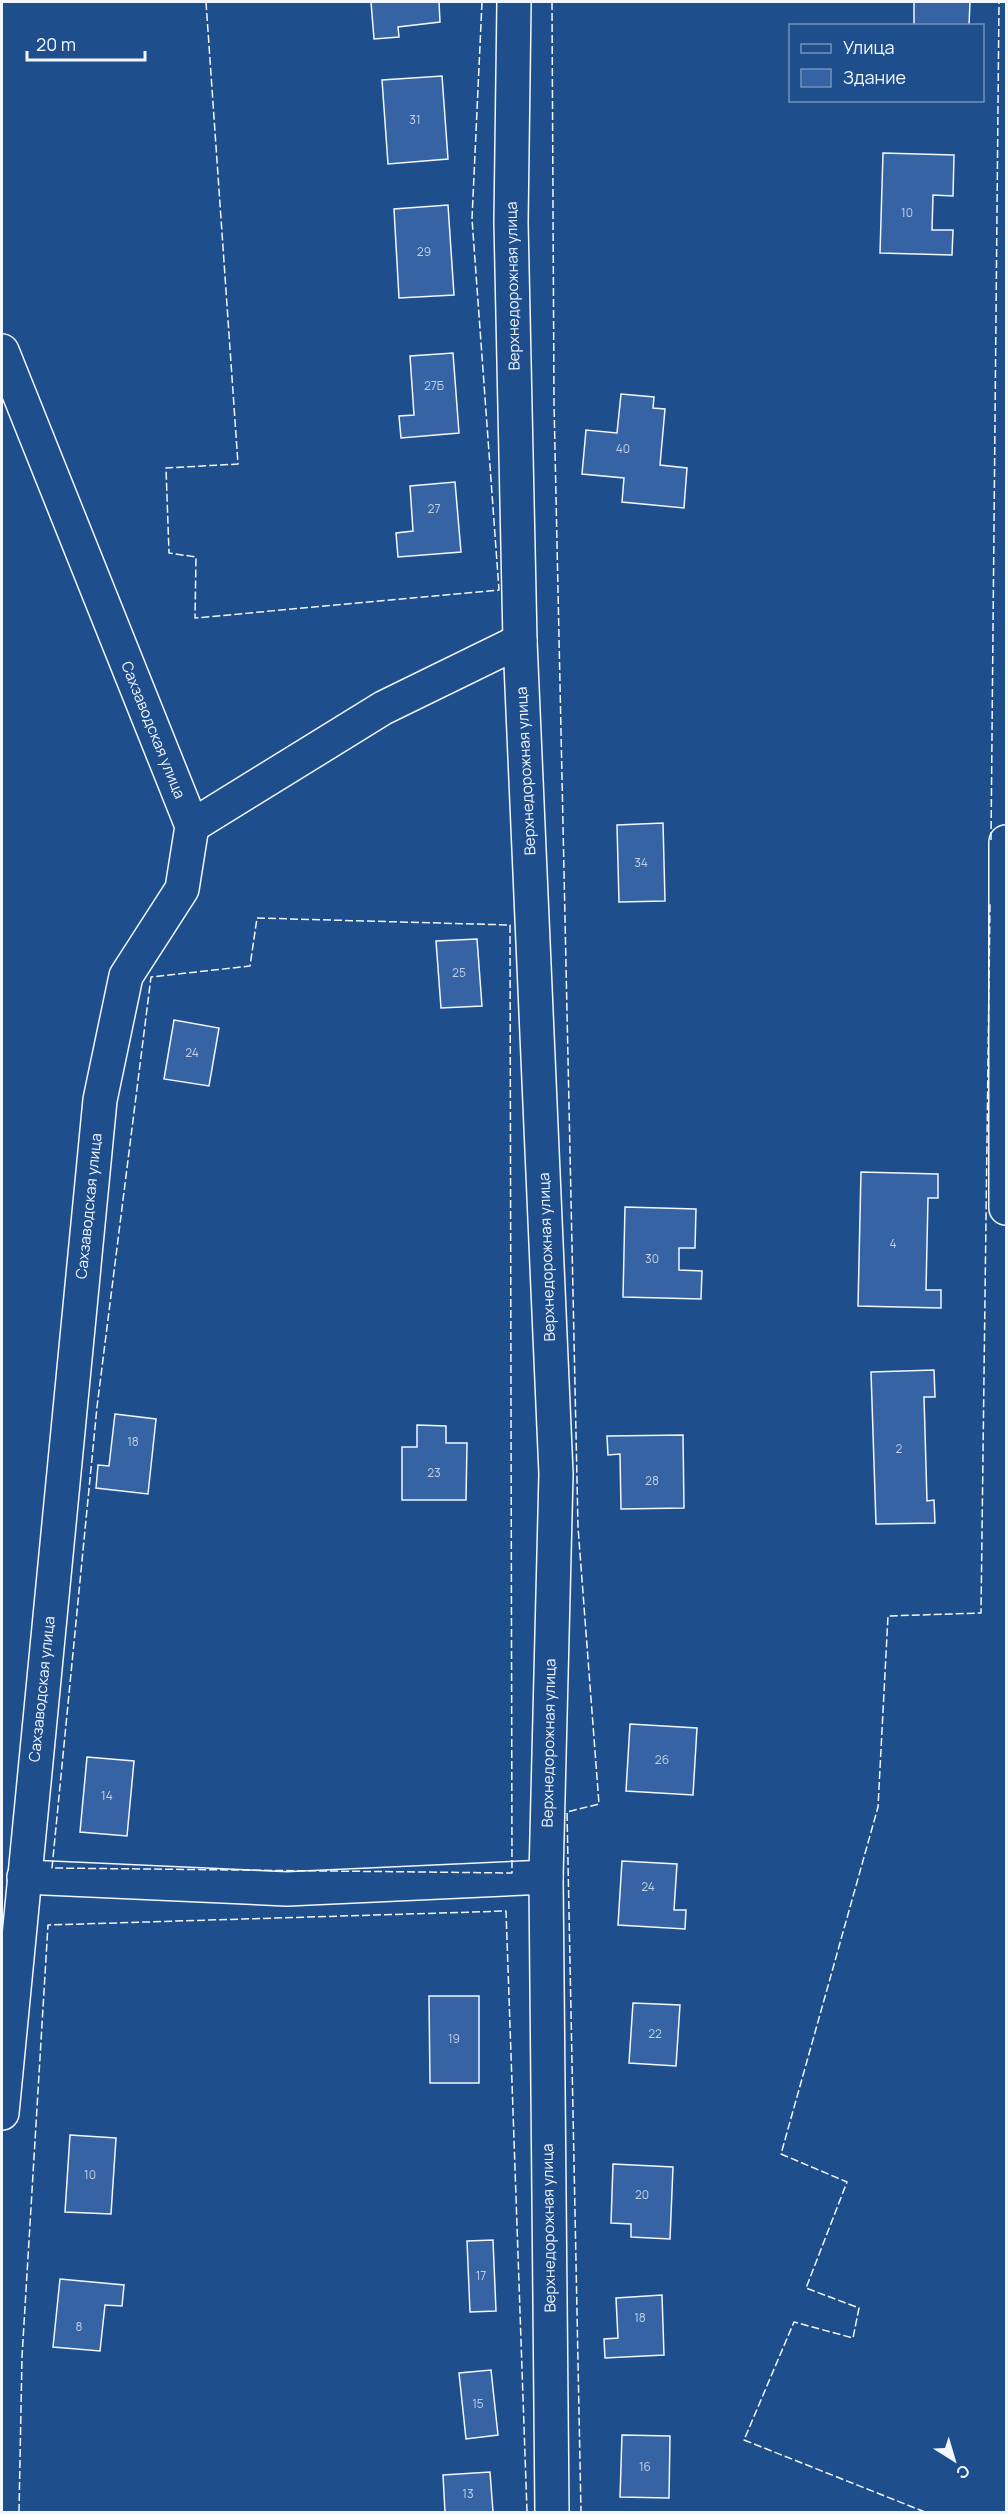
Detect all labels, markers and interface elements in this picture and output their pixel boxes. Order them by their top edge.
scale bar [27,24,146,62]
legend [789,24,984,102]
text: 20 m [36,32,76,56]
text: Улица [843,35,895,59]
text: Здание [843,65,906,89]
house number: 31 [409,111,421,128]
street label: Верхнедорожная улица [501,201,524,371]
house number: 10 [901,204,913,221]
house number: 29 [417,243,431,260]
house number: 27Б [424,377,444,394]
house number: 40 [616,440,630,457]
house number: 27 [428,500,440,517]
street label: Сахзаводская улица [116,658,191,802]
street label: Верхнедорожная улица [511,686,540,856]
house number: 34 [634,854,648,871]
house number: 25 [452,964,466,981]
house number: 24 [185,1044,199,1061]
street label: Сахзаводская улица [70,1132,107,1280]
street label: Верхнедорожная улица [533,1172,560,1342]
house number: 4 [889,1235,897,1252]
house number: 30 [645,1250,659,1267]
house number: 18 [127,1433,139,1450]
house number: 2 [896,1440,903,1457]
house number: 23 [427,1464,441,1481]
house number: 28 [645,1472,659,1489]
street label: Сахзаводская улица [23,1615,60,1763]
street label: Верхнедорожная улица [537,1658,560,1828]
house number: 26 [655,1751,669,1768]
house number: 14 [101,1787,113,1804]
house number: 24 [641,1878,655,1895]
house number: 22 [648,2025,662,2042]
house number: 19 [448,2030,460,2047]
street label: Верхнедорожная улица [537,2143,560,2313]
house number: 10 [84,2166,96,2183]
house number: 20 [635,2186,649,2203]
house number: 17 [476,2267,486,2284]
house number: 18 [634,2309,646,2326]
house number: 8 [76,2318,83,2335]
house number: 15 [472,2395,484,2412]
north arrow [924,2430,984,2490]
house number: 16 [639,2458,651,2475]
text: С [952,2460,974,2484]
house number: 13 [462,2485,474,2502]

